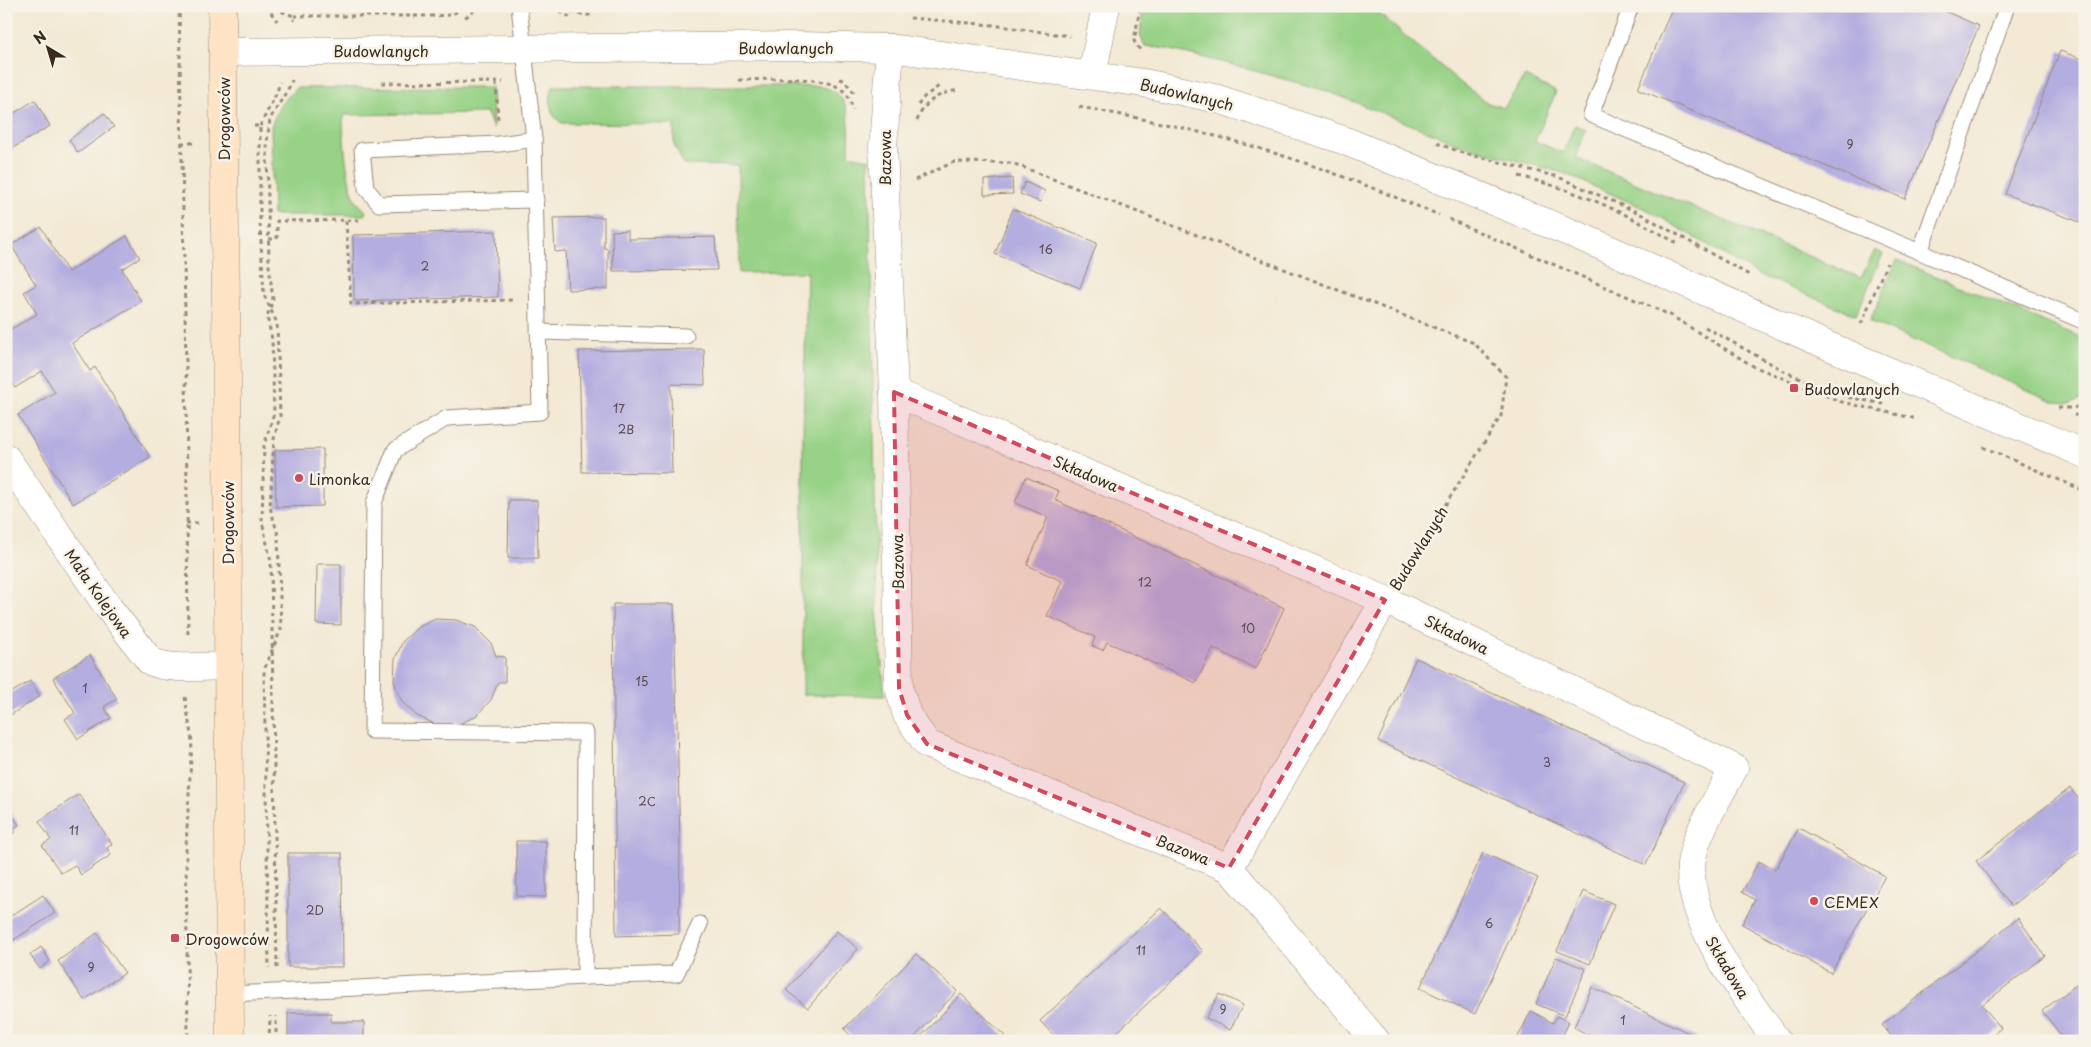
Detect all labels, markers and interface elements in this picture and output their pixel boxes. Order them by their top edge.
north arrow [22,22,72,72]
text: N [29,26,51,49]
street label: Budowlanych [738,36,834,59]
street label: Budowlanych [333,39,429,62]
street label: Budowlanych [1138,72,1236,116]
street label: Drogowców [212,77,235,161]
street label: Bazowa [873,129,896,186]
house number: 9 [1846,135,1854,153]
house number: 16 [1039,240,1053,258]
house number: 2 [421,257,429,275]
place label: Budowlanych [1804,377,1900,400]
marker: Budowlanych [1788,382,1800,394]
house number: 17 [613,399,625,417]
house number: 2B [618,420,634,438]
street label: Składowa [1050,449,1123,497]
place label: Limonka [309,467,371,490]
marker: Limonka [293,472,305,484]
street label: Drogowców [216,481,239,565]
street label: Budowlanych [1383,501,1453,595]
street label: Bazowa [885,533,909,590]
street label: Mała Kolejowa [60,544,139,643]
house number: 12 [1138,573,1152,591]
street label: Składowa [1421,609,1494,660]
house number: 10 [1241,619,1255,637]
house number: 15 [635,672,649,690]
house number: 1 [82,679,88,697]
house number: 3 [1543,753,1551,771]
house number: 2C [638,792,656,810]
house number: 11 [69,821,79,839]
street label: Bazowa [1153,828,1214,870]
place label: СEMEX [1824,890,1879,913]
marker: СEMEX [1808,895,1820,907]
house number: 2D [306,901,324,919]
house number: 6 [1485,914,1493,932]
place label: Drogowców [185,927,269,950]
street label: Składowa [1700,931,1756,1003]
marker: Drogowców [169,932,181,944]
house number: 11 [1136,941,1146,959]
house number: 9 [87,958,95,976]
house number: 9 [1219,1000,1227,1018]
house number: 1 [1620,1011,1626,1029]

